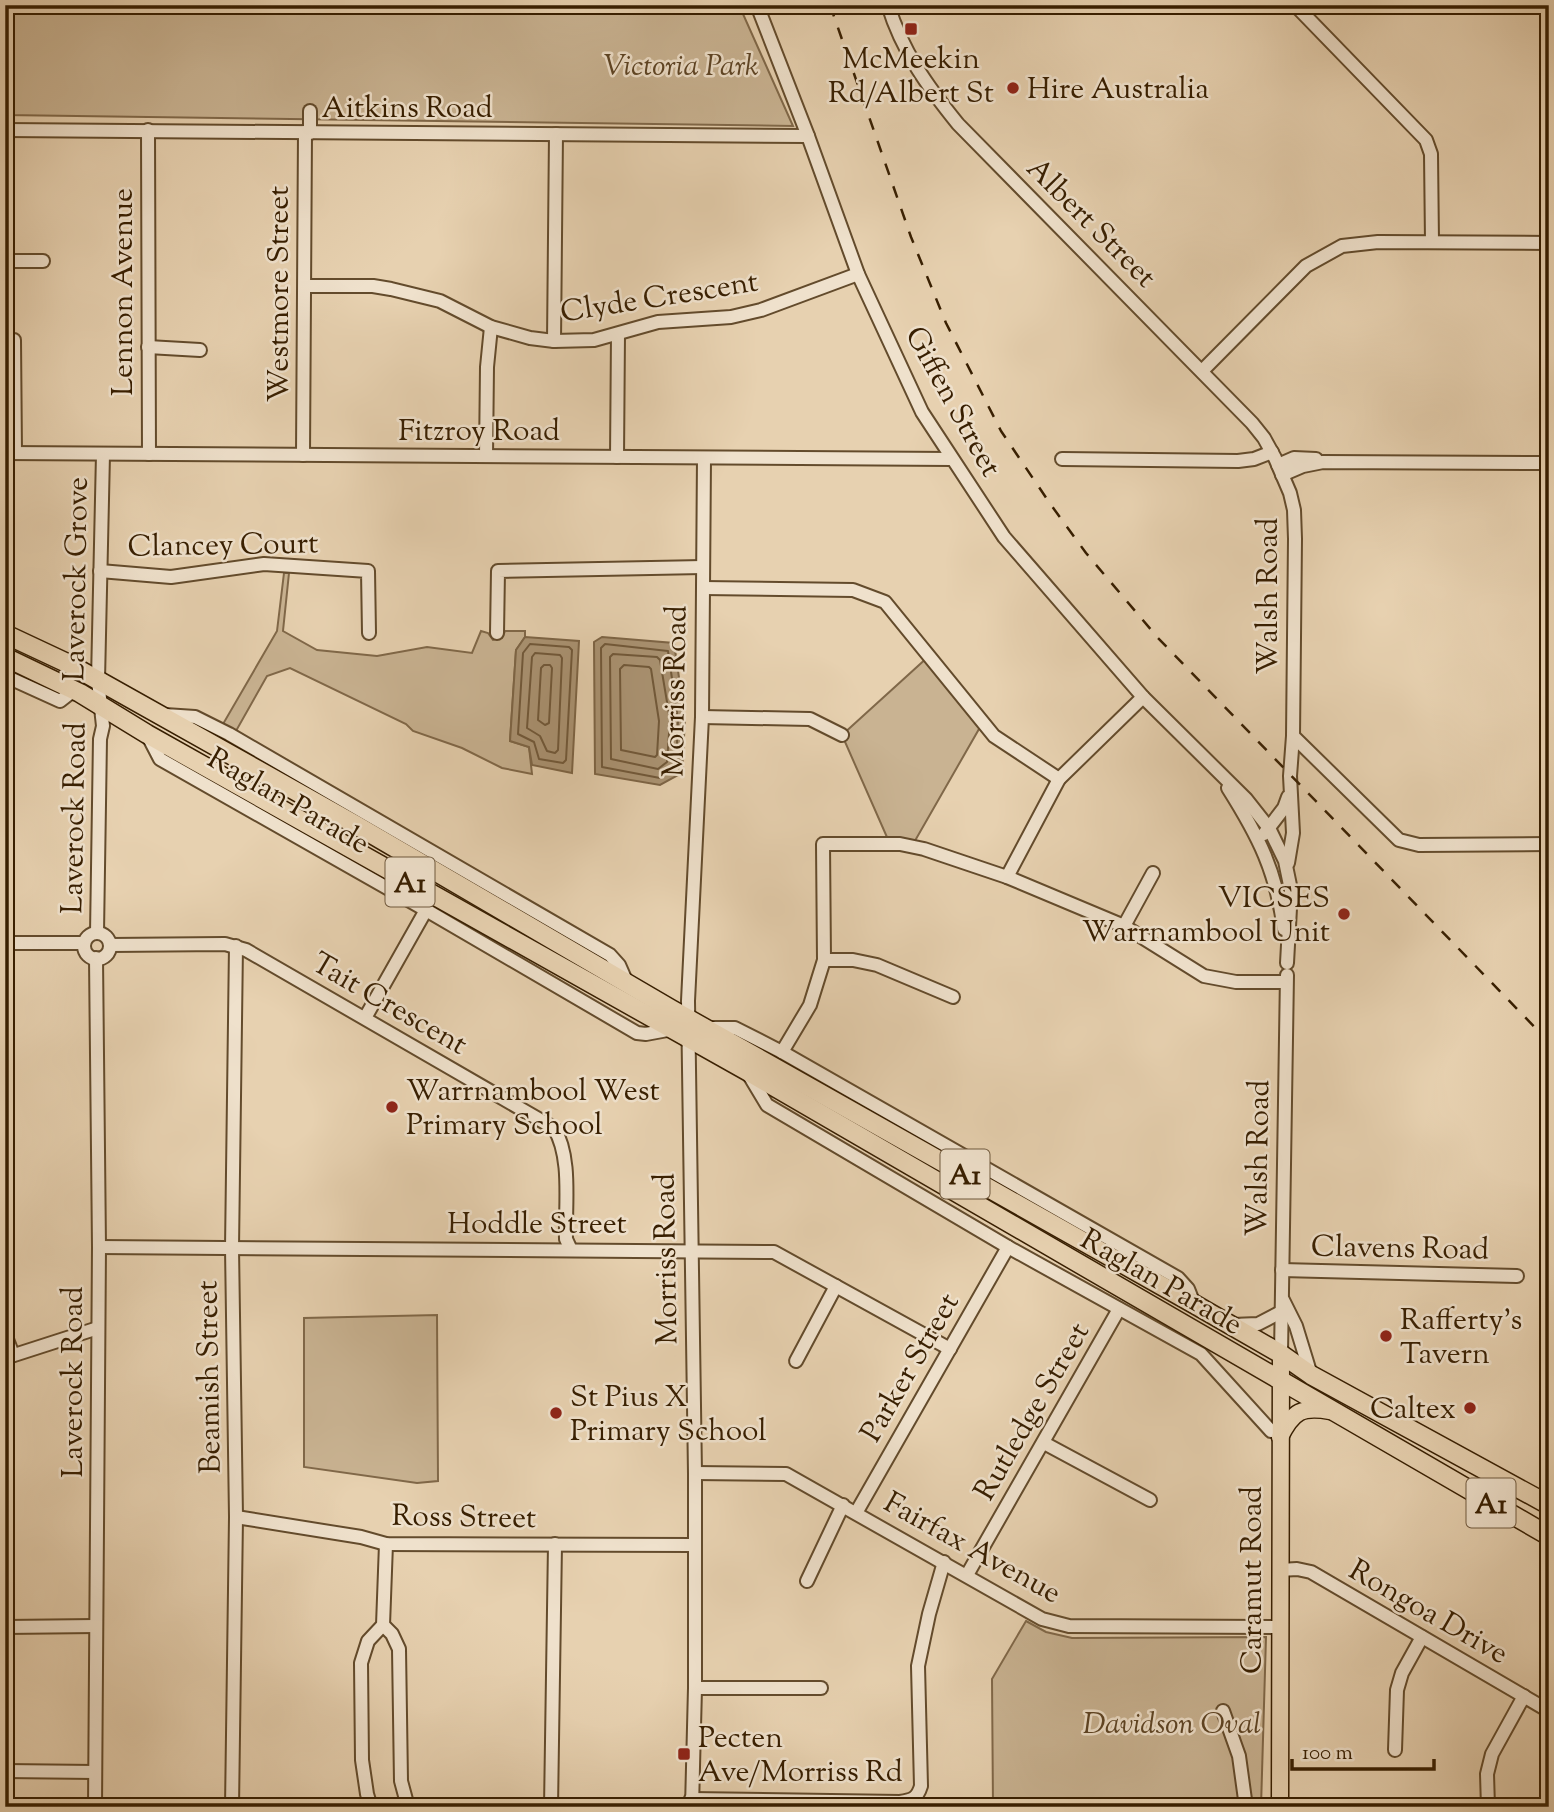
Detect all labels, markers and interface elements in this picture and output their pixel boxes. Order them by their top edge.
marker: McMeekin Rd/Albert St [903,21,919,37]
place label: McMeekin Rd/Albert St [828,39,994,116]
park label: Victoria Park [603,46,759,89]
place label: Hire Australia [1027,69,1209,112]
marker: Hire Australia [1005,80,1021,96]
street label: Aitkins Road [321,88,493,131]
street label: Albert Street [1015,149,1165,299]
street label: Westmore Street [259,186,302,402]
street label: Lennon Avenue [103,188,146,396]
street label: Clyde Crescent [557,262,761,335]
street label: Giffen Street [893,319,1011,485]
street label: Fitzroy Road [398,411,560,454]
street label: Laverock Grove [54,477,101,682]
street label: Walsh Road [1248,517,1291,675]
street label: Clancey Court [127,523,319,570]
street label: Morriss Road [654,605,699,777]
street label: Laverock Road [52,722,99,914]
street label: Raglan Parade [199,738,377,866]
road number: A1 [386,858,434,906]
place label: VICSES Warrnambool Unit [1082,878,1330,955]
marker: VICSES Warrnambool Unit [1336,906,1352,922]
street label: Tait Crescent [303,943,475,1067]
place label: Warrnambool West Primary School [406,1071,660,1148]
street label: Walsh Road [1237,1079,1282,1237]
marker: Warrnambool West Primary School [384,1099,400,1115]
road number: A1 [940,1150,990,1198]
street label: Morriss Road [645,1173,690,1345]
street label: Hoddle Street [447,1204,627,1247]
street label: Raglan Parade [1072,1219,1250,1347]
street label: Clavens Road [1311,1226,1489,1273]
street label: Beamish Street [187,1280,234,1474]
street label: Laverock Road [53,1286,96,1478]
street label: Parker Street [851,1286,971,1451]
place label: Rafferty's Tavern [1400,1300,1522,1377]
street label: Rutledge Street [965,1315,1102,1509]
marker: Rafferty's Tavern [1378,1328,1394,1344]
place label: St Pius X Primary School [570,1377,767,1454]
place label: Caltex [1370,1389,1456,1432]
marker: Caltex [1462,1400,1478,1416]
marker: St Pius X Primary School [548,1405,564,1421]
road number: A1 [1466,1478,1516,1528]
street label: Fairfax Avenue [875,1483,1068,1616]
street label: Caramut Road [1232,1486,1275,1674]
street label: Ross Street [391,1496,537,1541]
street label: Rongoa Drive [1340,1550,1515,1676]
park label: Davidson Oval [1083,1704,1261,1747]
place label: Pecten Ave/Morriss Rd [698,1718,903,1795]
scale bar [1292,1728,1433,1772]
text: 100 m [1302,1739,1353,1769]
marker: Pecten Ave/Morriss Rd [676,1746,692,1762]

